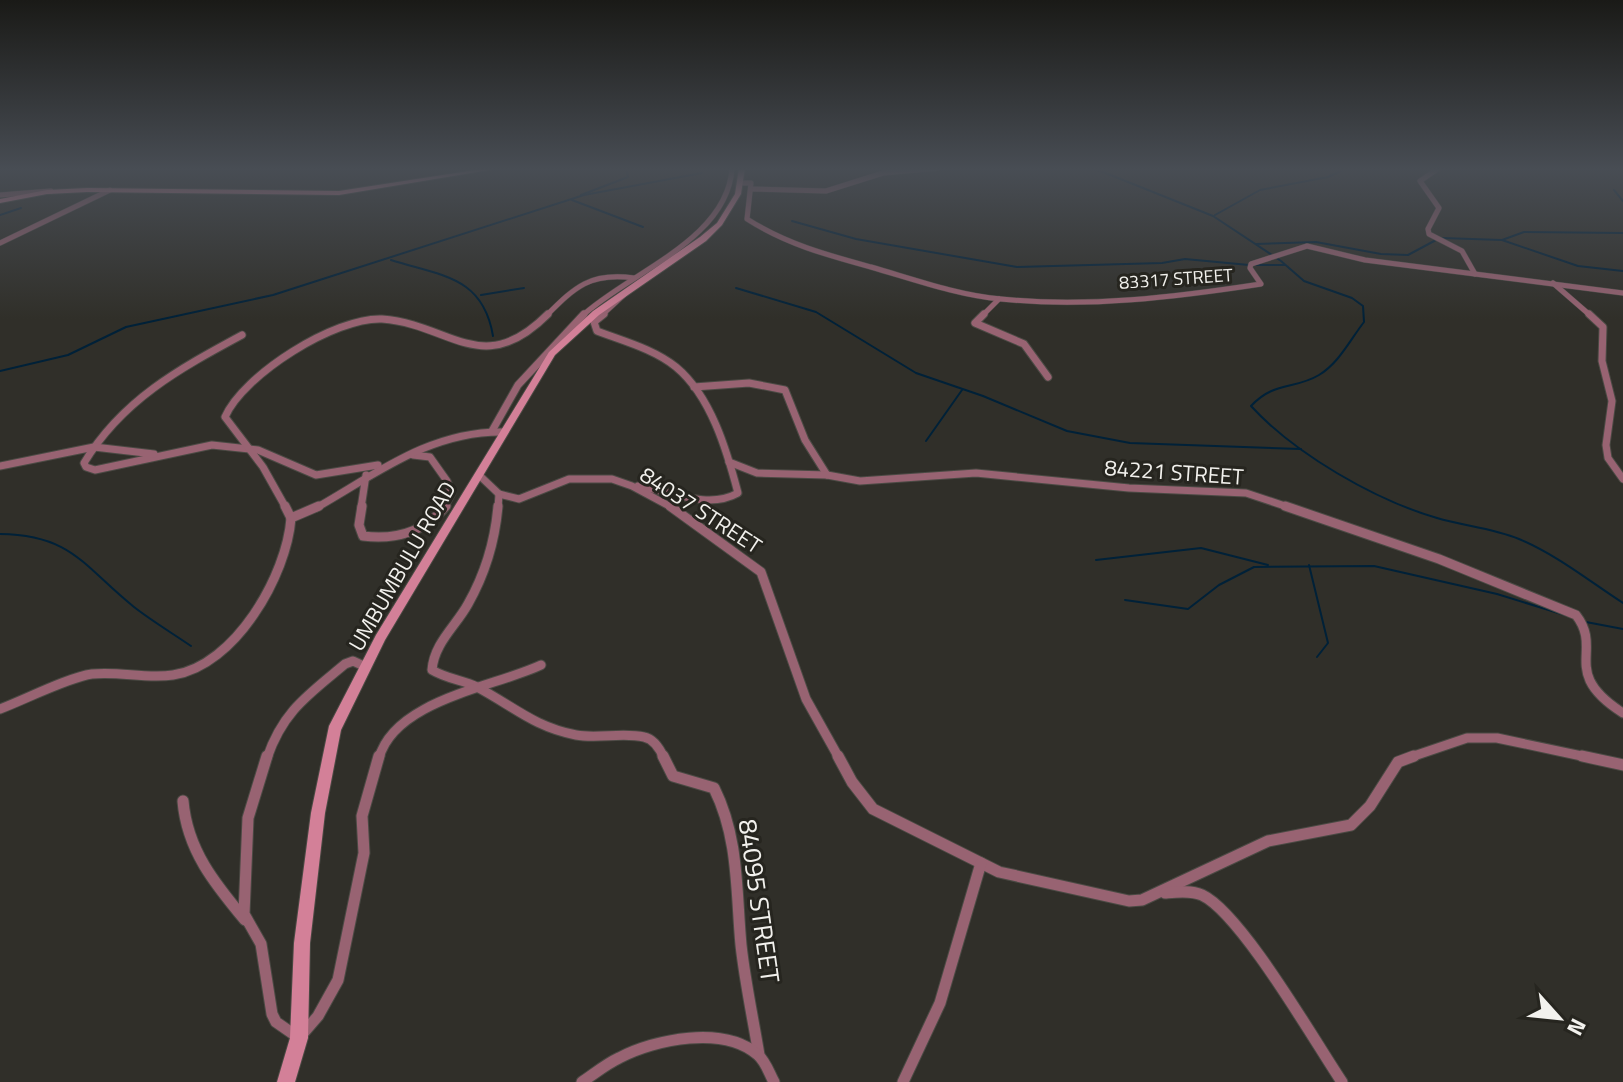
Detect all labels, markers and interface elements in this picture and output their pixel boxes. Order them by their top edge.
street label: 83317 STREET [1118,261,1234,296]
street label: 84221 STREET [1103,450,1245,494]
street label: 84037 STREET [633,458,769,562]
street label: UMBUMBULU ROAD [340,475,464,657]
street label: 84095 STREET [729,817,790,986]
north arrow [1519,978,1599,1058]
text: N [1558,1013,1595,1042]

